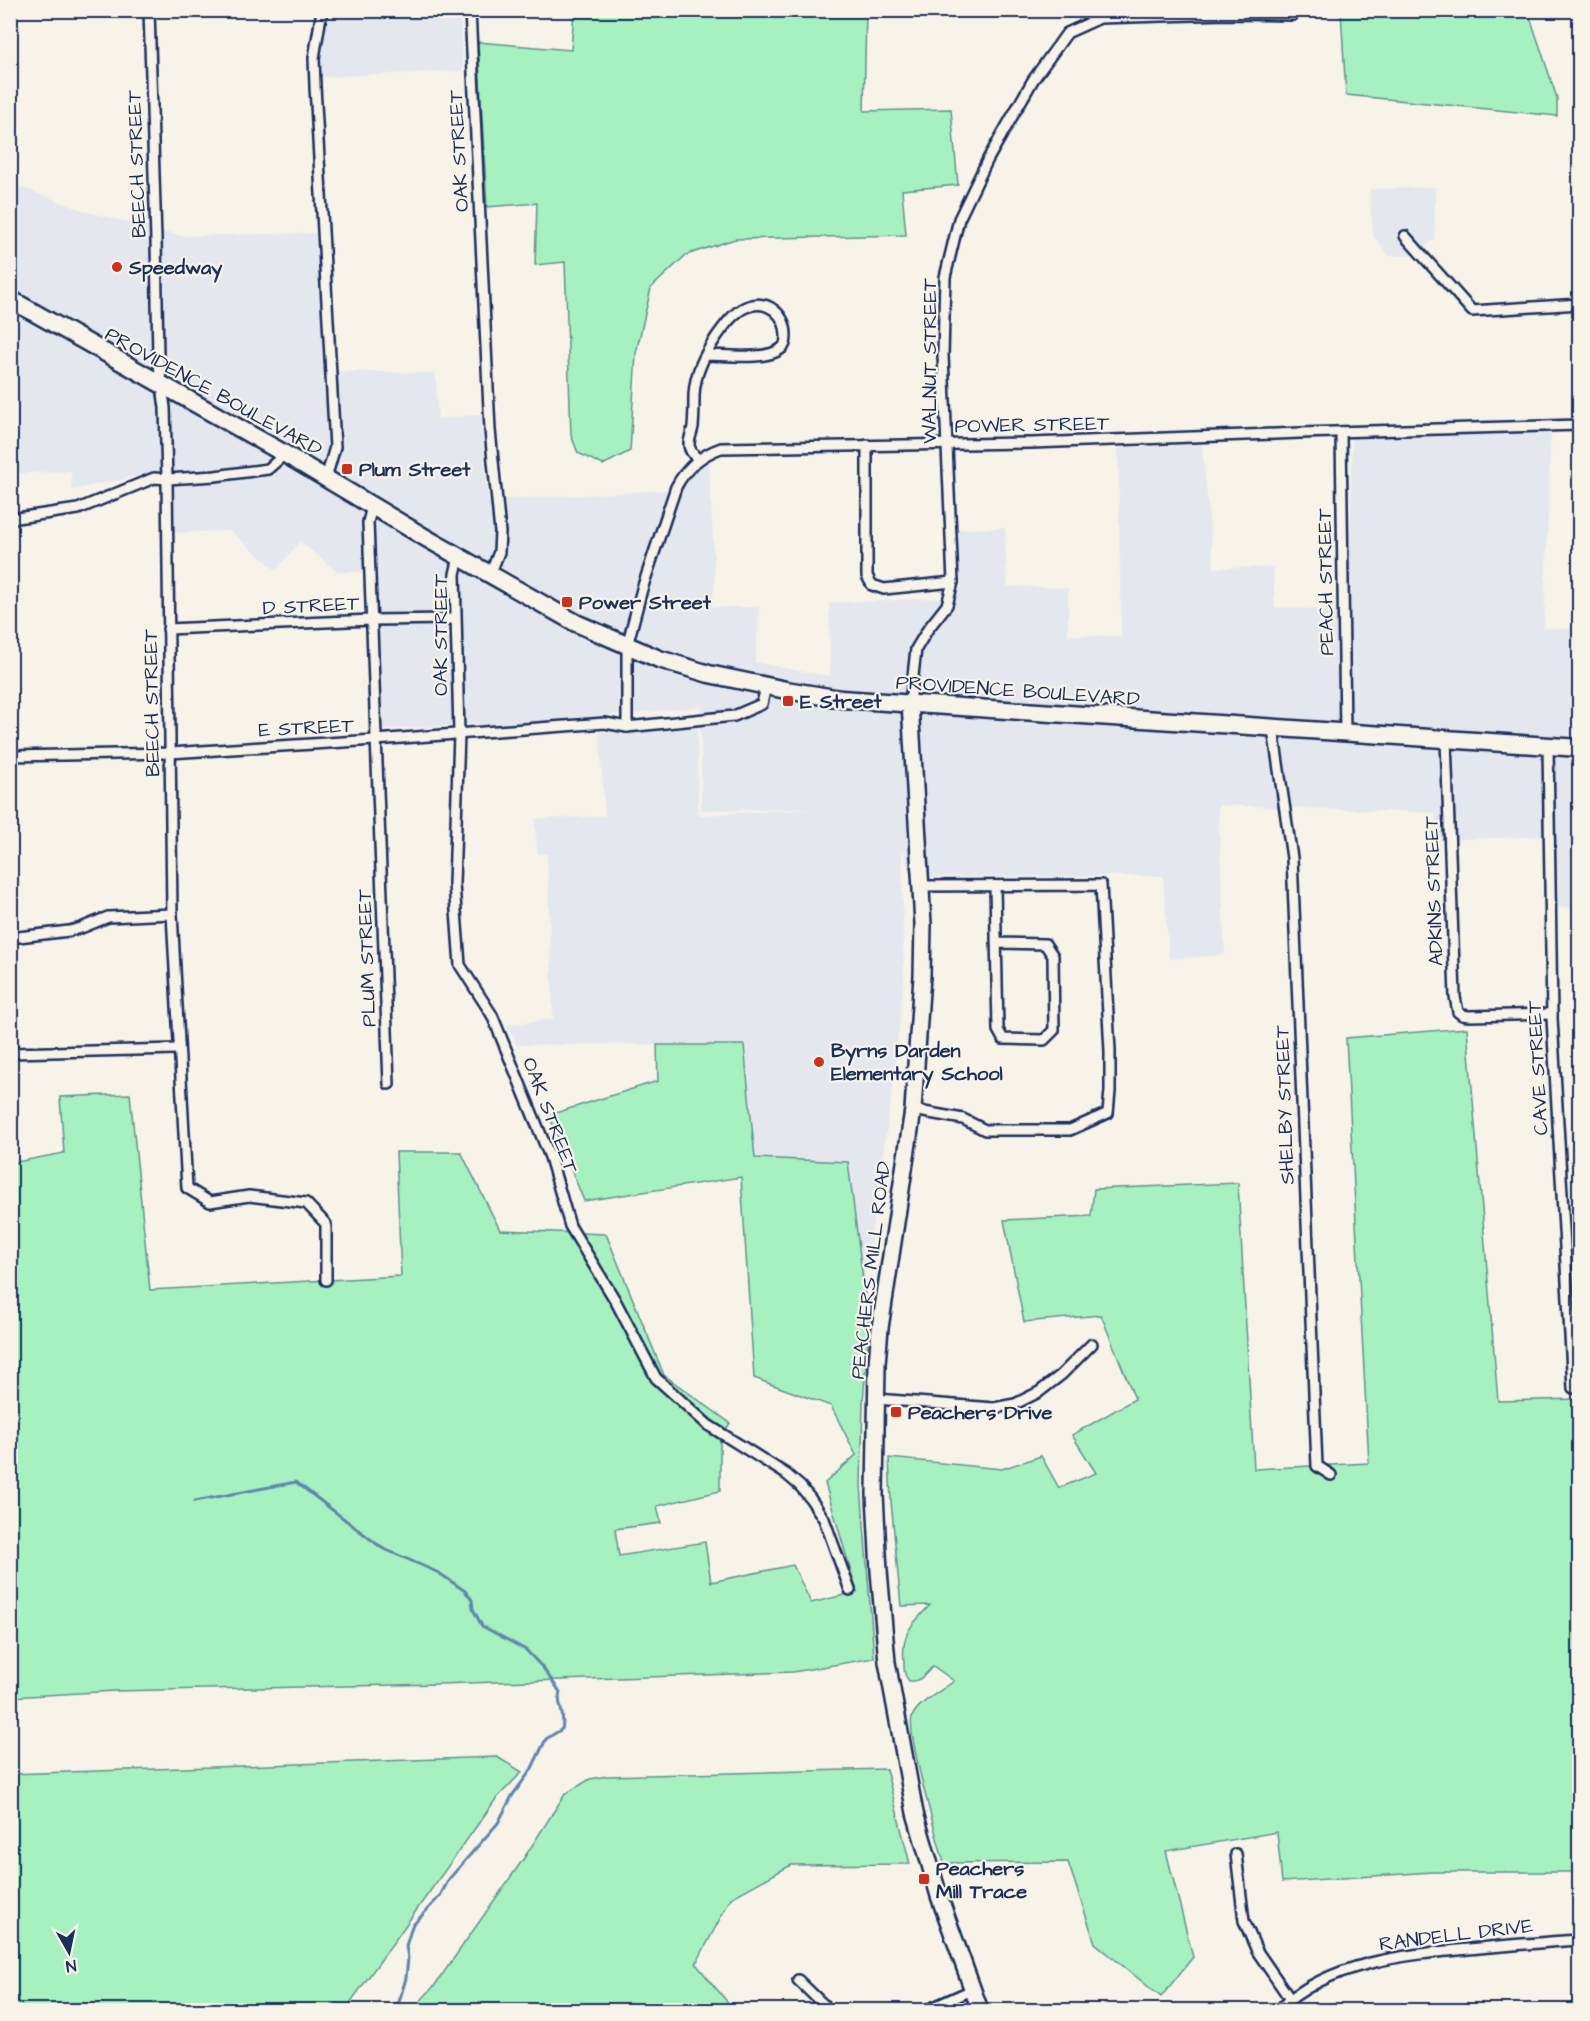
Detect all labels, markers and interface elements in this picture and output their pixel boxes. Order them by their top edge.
street label: BEECH STREET [120,89,154,238]
street label: OAK STREET [442,89,476,213]
place label: Speedway [128,254,222,283]
marker: Speedway [110,260,124,274]
street label: WALNUT STREET [916,278,944,444]
street label: PROVIDENCE BOULEVARD [100,320,327,463]
street label: POWER STREET [954,410,1110,440]
place label: Plum Street [359,456,471,484]
marker: Plum Street [340,462,354,476]
street label: PEACH STREET [1311,508,1341,656]
street label: OAK STREET [427,573,455,696]
street label: D STREET [262,589,361,623]
place label: Power Street [579,589,712,617]
marker: Power Street [560,595,574,609]
street label: BEECH STREET [137,628,167,777]
street label: PROVIDENCE BOULEVARD [895,669,1141,713]
place label: E Street [800,688,882,716]
marker: E Street [781,694,795,708]
street label: E STREET [258,711,355,744]
street label: ADKINS STREET [1417,815,1451,966]
street label: PLUM STREET [351,888,383,1027]
street label: CAVE STREET [1520,999,1556,1136]
street label: SHELBY STREET [1268,1024,1302,1185]
place label: Byrns Darden Elementary School [831,1037,1003,1089]
street label: OAK STREET [515,1053,585,1178]
marker: Byrns Darden Elementary School [812,1055,826,1069]
street label: PEACHERS MILL ROAD [844,1160,898,1381]
place label: Peachers Drive [908,1399,1053,1427]
marker: Peachers Drive [889,1405,903,1419]
place label: Peachers Mill Trace [936,1855,1027,1906]
marker: Peachers Mill Trace [917,1872,931,1886]
street label: RANDELL DRIVE [1378,1912,1535,1958]
north arrow [39,1922,99,1982]
text: N [65,1954,78,1977]

